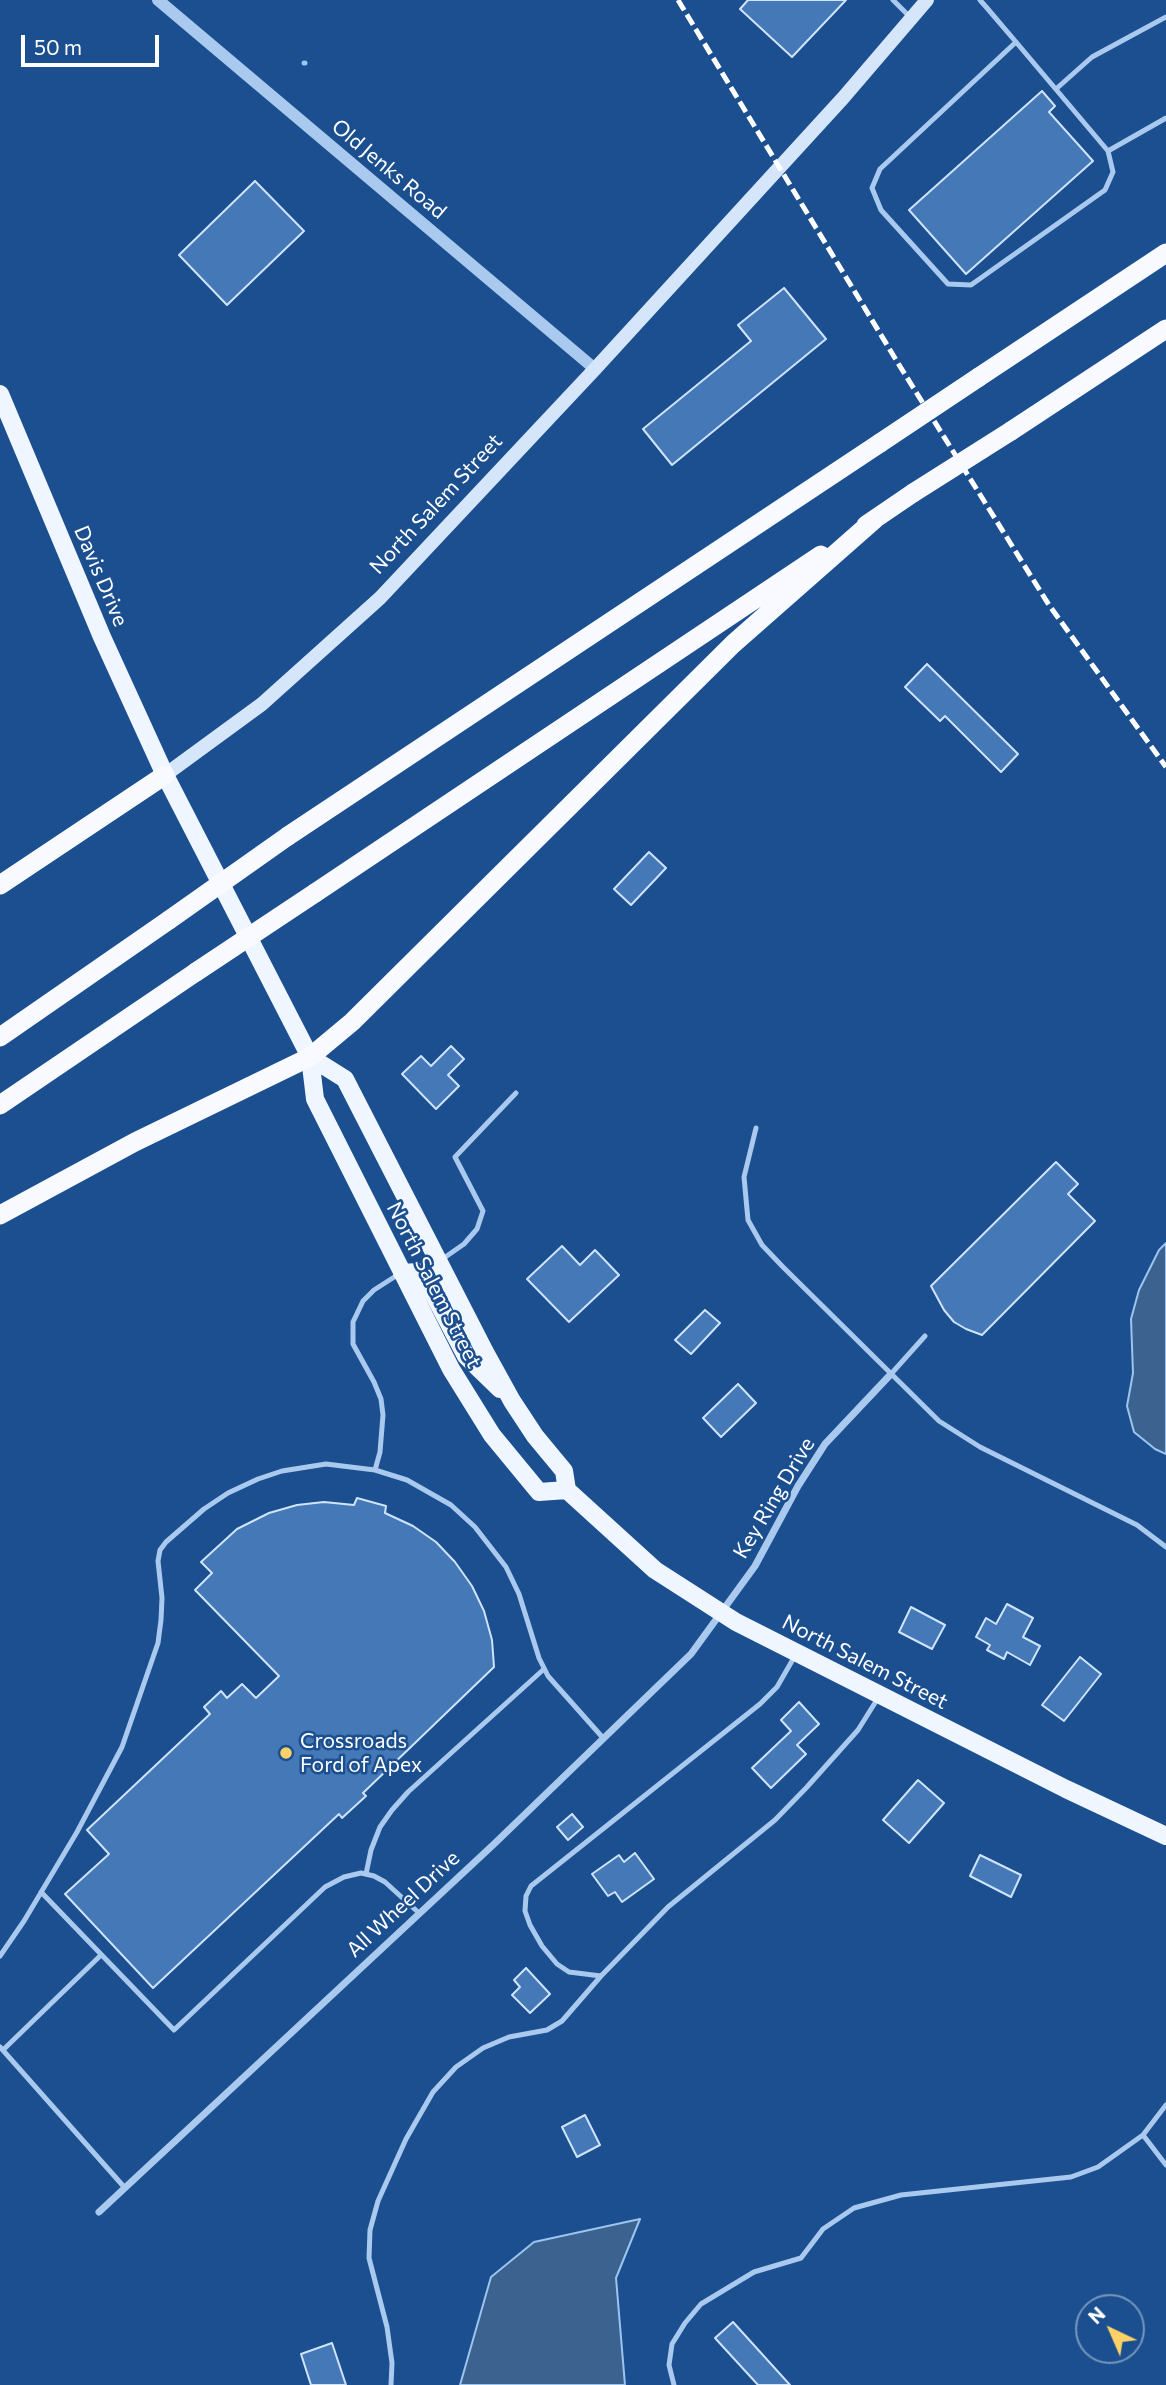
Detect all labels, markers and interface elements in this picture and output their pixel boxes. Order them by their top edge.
scale bar [24,21,163,65]
text: 50 m [34,34,82,59]
street label: Old Jenks Road [327,114,451,224]
street label: North Salem Street [364,429,508,579]
street label: Davis Drive [69,522,133,630]
street label: North Salem Street [381,1198,487,1372]
street label: Key Ring Drive [728,1433,820,1563]
street label: North Salem Street [778,1609,952,1715]
place label: Crossroads Ford of Apex [300,1728,422,1778]
marker: Crossroads Ford of Apex [278,1745,294,1761]
street label: All Wheel Drive [341,1845,465,1963]
north arrow [1075,2294,1145,2364]
text: N [1083,2302,1110,2328]

